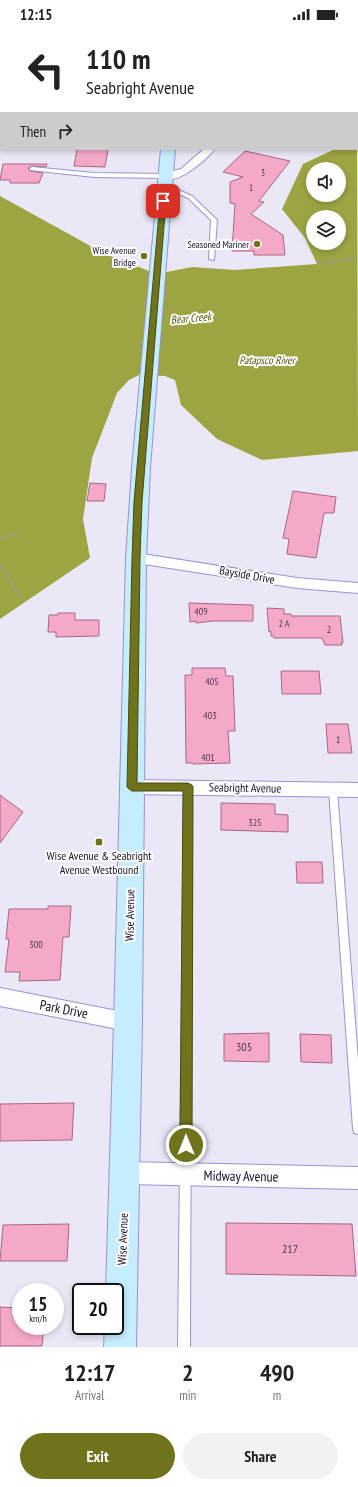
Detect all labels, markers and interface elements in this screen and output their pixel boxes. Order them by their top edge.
text: 12:15 [20,5,52,24]
text: 110 m [86,40,150,77]
icon: left [20,44,72,96]
text: Seabright Avenue [86,76,195,99]
icon: right [54,120,76,142]
text: Then [20,122,46,141]
map controls [306,162,346,250]
button: sound [306,162,346,202]
house number: 3 [261,167,265,178]
house number: 1 [249,182,253,193]
pin [146,184,180,218]
icon: arrive [152,190,174,212]
button: layers [306,210,346,250]
place label: Seasoned Mariner [187,238,249,251]
marker: Seasoned Mariner [252,239,262,249]
place label: Wise Avenue Bridge [92,244,136,269]
marker: Wise Avenue Bridge [139,251,149,261]
water label: Bear Creek [170,309,214,327]
water label: Patapsco River [239,353,297,367]
street label: Bayside Drive [218,562,276,587]
house number: 409 [194,605,208,618]
house number: 2 A [278,617,290,630]
house number: 2 [327,623,331,636]
house number: 405 [205,675,219,688]
house number: 403 [203,709,217,722]
house number: 1 [336,733,340,746]
house number: 401 [201,751,215,764]
street label: Seabright Avenue [209,779,281,796]
house number: 325 [248,816,262,829]
marker: Wise Avenue & Seabright Avenue Westbound [94,837,104,847]
place label: Wise Avenue & Seabright Avenue Westbound [47,848,152,877]
street label: Wise Avenue [122,889,137,941]
house number: 300 [29,938,43,951]
street label: Park Drive [38,996,90,1023]
house number: 305 [236,1039,252,1054]
position arrow [165,1124,207,1166]
street label: Midway Avenue [203,1166,279,1186]
street label: Wise Avenue [114,1213,131,1265]
house number: 217 [282,1241,298,1256]
speed limit sign: 20 [72,1283,124,1335]
text: 15 [28,1291,48,1317]
text: km/h [29,1312,47,1325]
text: 12:17 [64,1357,116,1388]
text: 2 [182,1357,193,1388]
text: 490 [260,1357,294,1388]
text: Arrival [75,1387,104,1404]
text: min [179,1387,196,1404]
text: m [273,1387,281,1404]
button: Exit [20,1433,175,1479]
button: Share [183,1433,338,1479]

